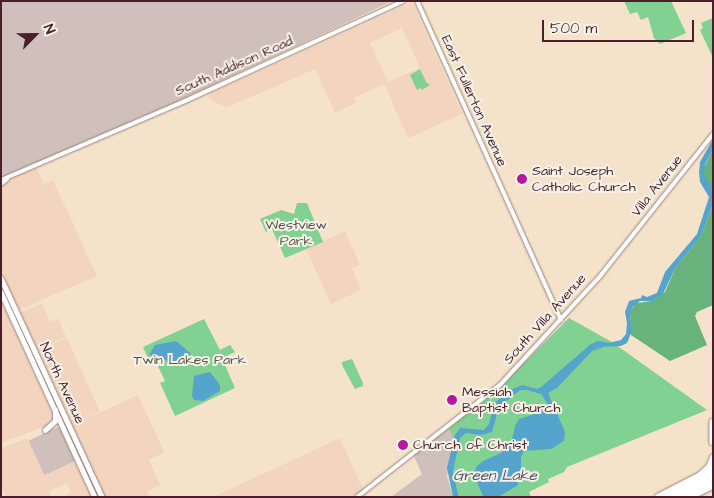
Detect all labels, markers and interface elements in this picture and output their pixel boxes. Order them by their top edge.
north arrow [10,10,60,60]
scale bar [544,10,696,42]
text: 500 m [550,18,597,39]
text: N [38,21,60,37]
street label: South Addison Road [172,32,296,100]
street label: East Fullerton Avenue [437,33,511,169]
street label: Villa Avenue [628,152,686,220]
place label: Saint Joseph Catholic Church [532,163,636,196]
marker: Saint Joseph Catholic Church [516,173,528,185]
park label: Westview Park [265,217,327,250]
street label: South Villa Avenue [500,270,590,368]
street label: North Avenue [36,340,88,426]
park label: Twin Lakes Park [134,352,246,368]
place label: Messiah Baptist Church [462,384,560,417]
marker: Messiah Baptist Church [446,394,458,406]
place label: Church of Christ [413,437,527,453]
marker: Church of Christ [397,439,409,451]
water label: Green Lake [453,467,537,485]

